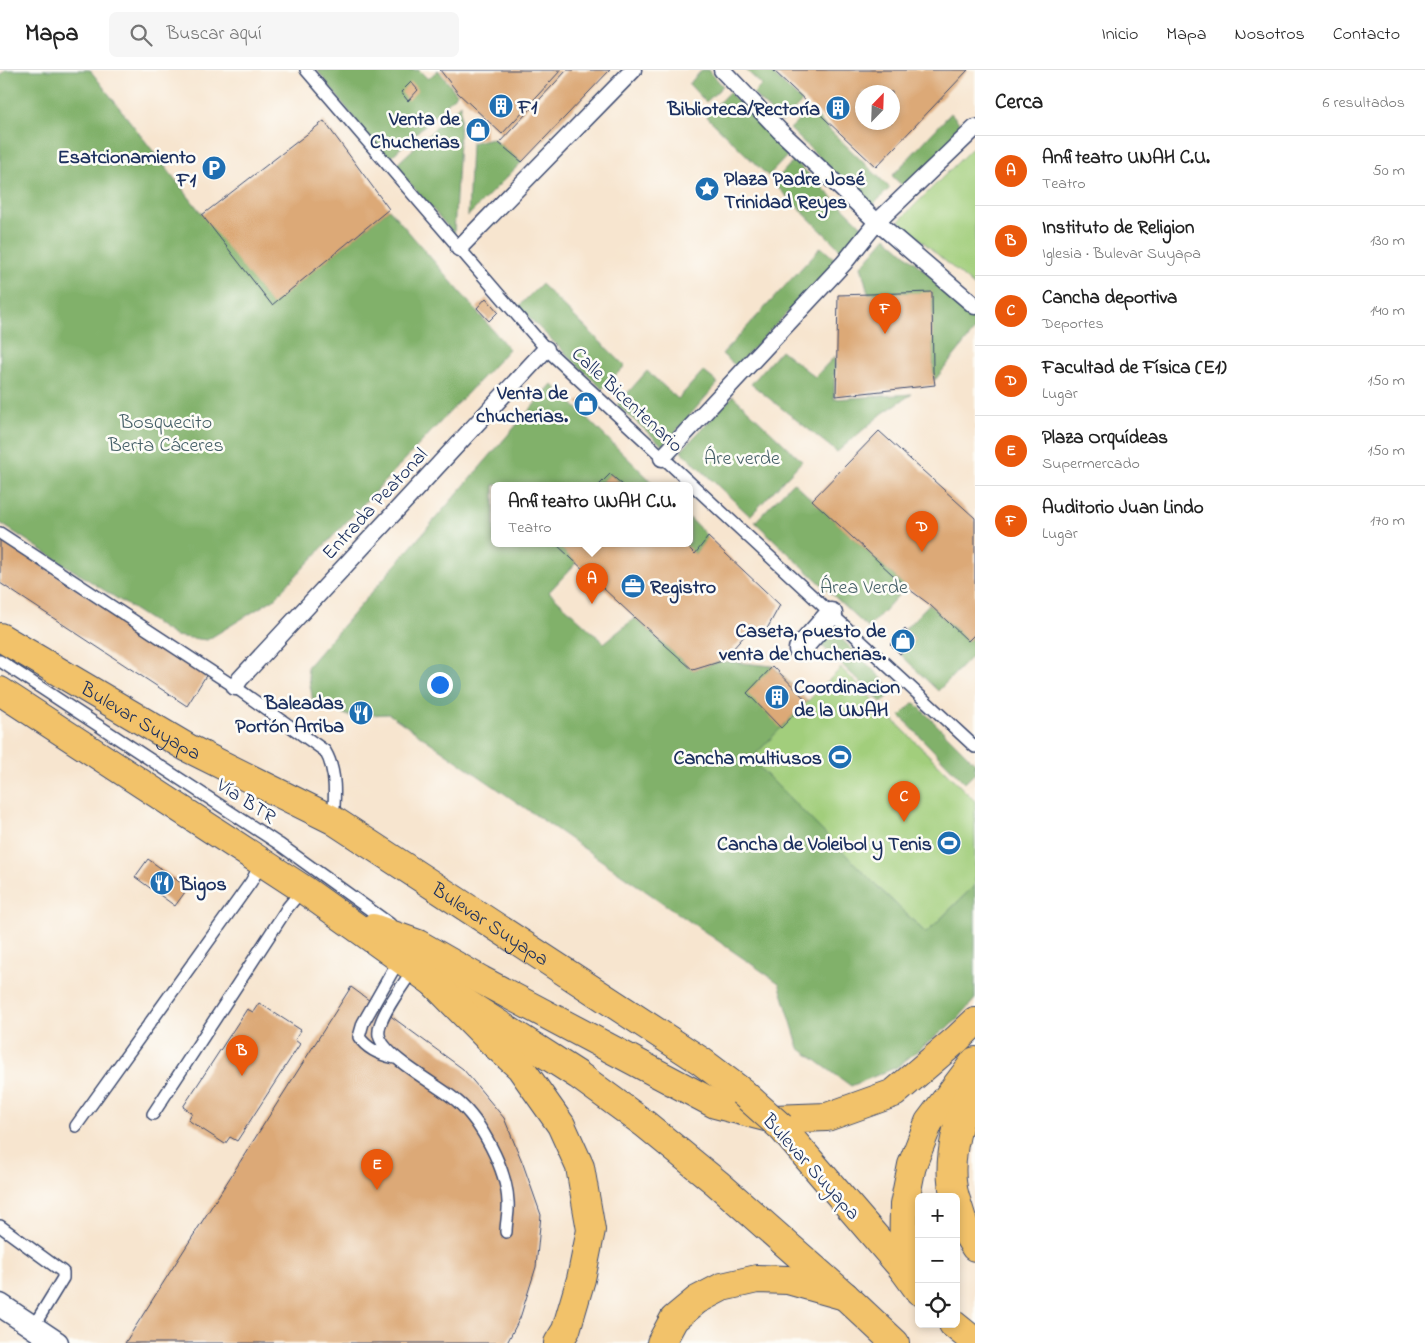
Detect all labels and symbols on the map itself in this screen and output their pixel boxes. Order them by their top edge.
north arrow [855,85,900,130]
building icon: F1 [488,93,514,119]
place label: F1 [517,94,538,123]
building icon: Biblioteca/Rectoría [825,95,851,121]
place label: Biblioteca/Rectoría [666,96,820,125]
place label: Venta de Chucherias [370,106,461,158]
shop icon: Venta de Chucherias [465,117,491,143]
place label: Esatcionamiento F1 [58,144,197,196]
parking icon: Esatcionamiento F1 [201,155,227,181]
place label: Plaza Padre José Trinidad Reyes [724,166,866,219]
place icon: Plaza Padre José Trinidad Reyes [694,176,720,202]
pin: F [869,293,901,334]
street label: Calle Bicentenario [564,341,689,460]
place label: Venta de chucherias. [476,380,569,432]
shop icon: Venta de chucherias. [573,391,599,417]
park label: Bosquecito Berta Cáceres [107,409,224,461]
street label: Entrada Peatonal [316,442,436,567]
park label: Áre verde [704,445,780,474]
pin: D [906,511,938,552]
pin: A [576,563,608,604]
office icon: Registro [620,573,646,599]
place label: Registro [650,574,716,604]
park label: Área Verde [820,574,908,603]
place label: Caseta, puesto de venta de chucherias. [718,618,887,670]
shop icon: Caseta, puesto de venta de chucherias. [890,628,916,654]
your location [427,672,453,698]
place label: Coordinacion de la UNAH [794,674,900,726]
street label: Bulevar Suyapa [74,675,205,769]
building icon: Coordinacion de la UNAH [764,684,790,710]
place label: Baleadas Portón Arriba [235,690,344,742]
restaurant icon: Baleadas Portón Arriba [348,700,374,726]
sports icon: Cancha multiusos [827,744,853,770]
place label: Cancha multiusos [673,745,822,774]
street label: Vía BTR [209,771,282,833]
pin: C [888,781,920,822]
sports icon: Cancha de Voleibol y Tenis [936,830,962,856]
place label: Cancha de Voleibol y Tenis [717,831,932,861]
restaurant icon: Bigos [149,870,175,896]
place label: Bigos [179,871,227,901]
street label: Bulevar Suyapa [424,876,554,975]
pin: B [226,1035,258,1076]
street label: Bulevar Suyapa [754,1107,866,1227]
pin: E [361,1149,393,1190]

